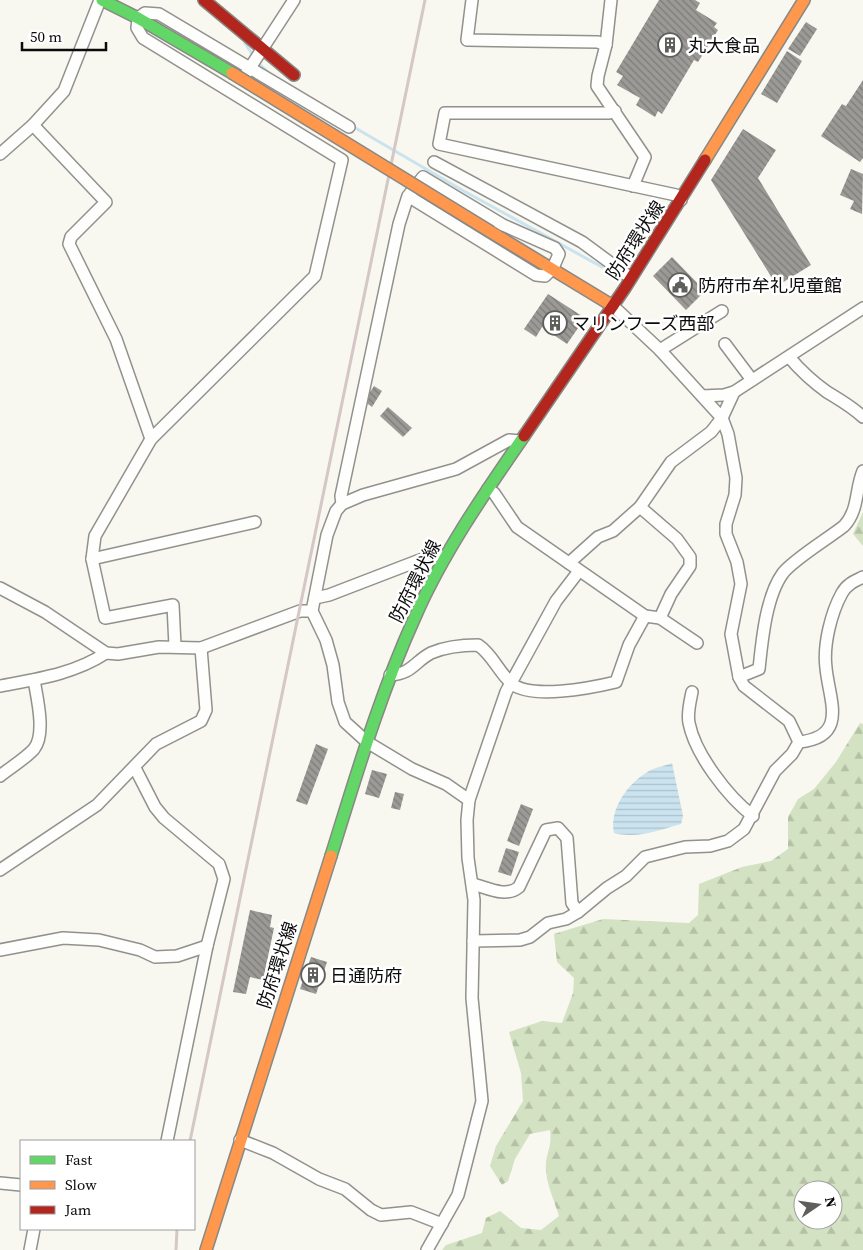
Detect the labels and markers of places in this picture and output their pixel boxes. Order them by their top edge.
building icon: 丸大食品 [657,32,683,58]
place label: 丸大食品 [688,33,760,58]
public building icon: 防府市牟礼児童館 [667,272,693,298]
place label: 防府市牟礼児童館 [698,273,842,298]
building icon: マリンフーズ西部 [542,310,568,336]
place label: マリンフーズ西部 [572,311,715,336]
building icon: 日通防府 [300,962,326,988]
place label: 日通防府 [330,963,402,988]

